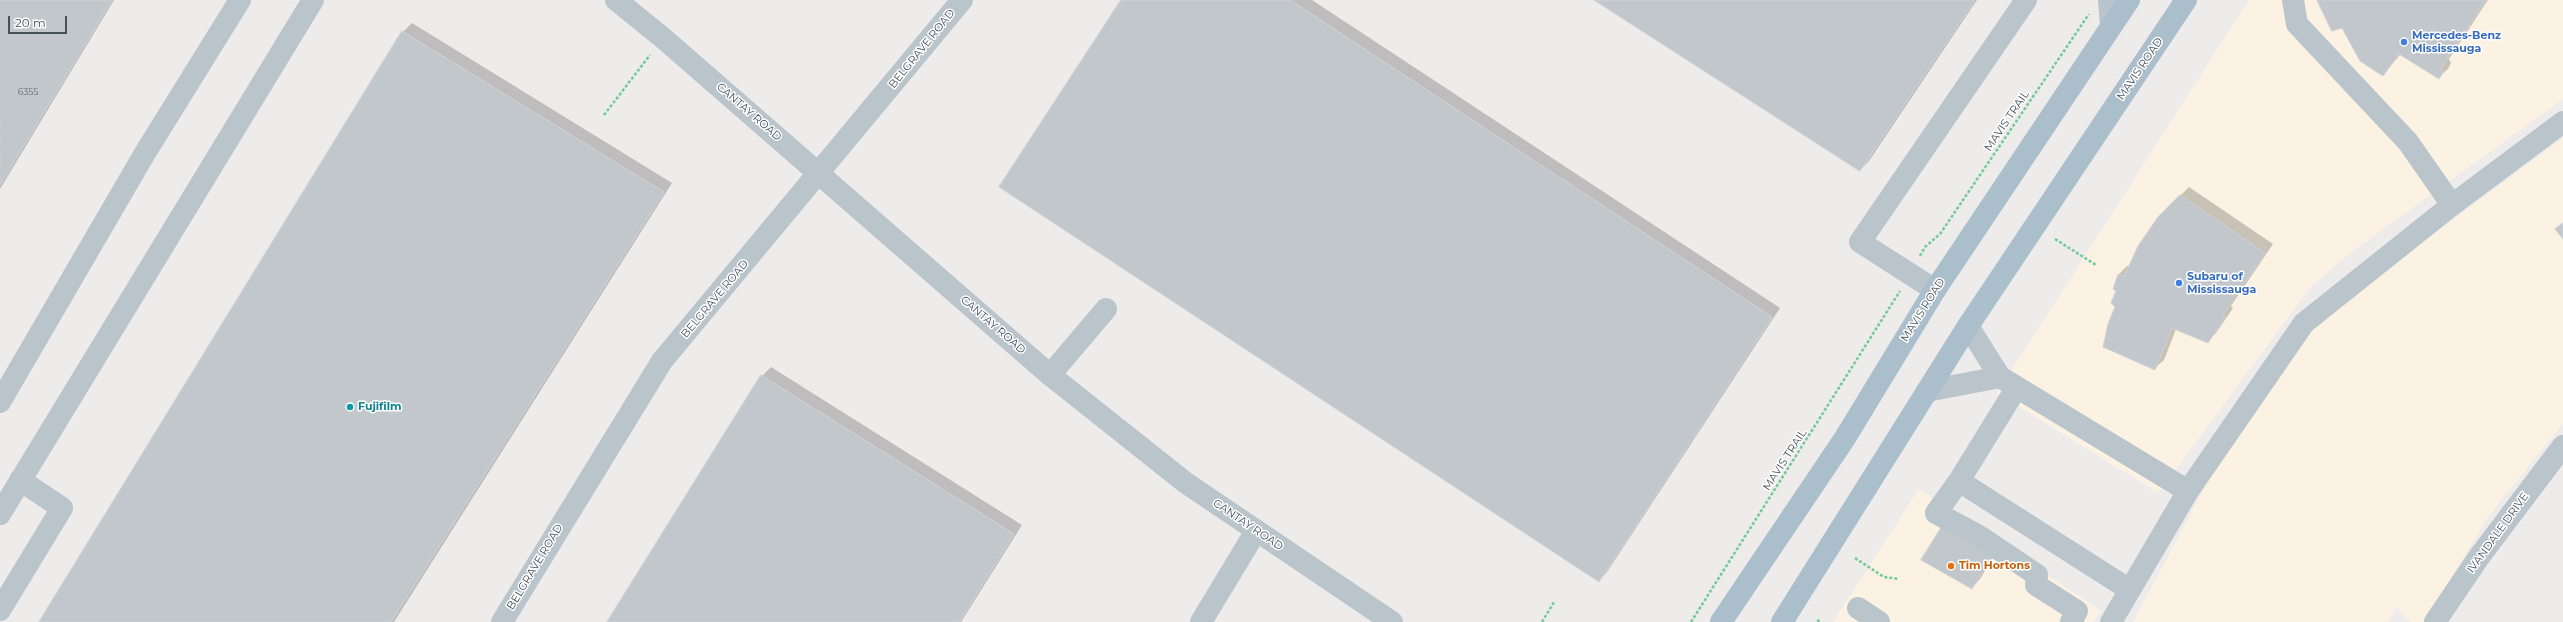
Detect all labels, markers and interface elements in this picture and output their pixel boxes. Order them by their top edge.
street label: BELGRAVE ROAD [886,7,958,91]
scale bar [10,8,69,34]
text: 20 m [15,15,46,30]
place label: Mercedes-Benz Mississauga [2412,29,2501,55]
street label: MAVIS ROAD [2114,35,2166,103]
marker: Mercedes-Benz Mississauga [2399,37,2409,47]
street label: CANTAY ROAD [714,80,784,144]
house number: 6355 [18,87,38,97]
street label: MAVIS TRAIL [1982,88,2032,154]
street label: BELGRAVE ROAD [679,257,751,341]
place label: Subaru of Mississauga [2187,270,2256,296]
street label: MAVIS ROAD [1898,276,1948,344]
marker: Subaru of Mississauga [2174,278,2184,288]
street label: CANTAY ROAD [958,293,1028,357]
place label: Fujifilm [358,400,402,414]
marker: Fujifilm [345,402,355,412]
street label: MAVIS TRAIL [1760,427,1810,493]
street label: IVANDALE DRIVE [2464,490,2532,576]
street label: CANTAY ROAD [1210,497,1286,553]
street label: BELGRAVE ROAD [504,522,566,612]
place label: Tim Hortons [1959,559,2030,573]
marker: Tim Hortons [1946,561,1956,571]

